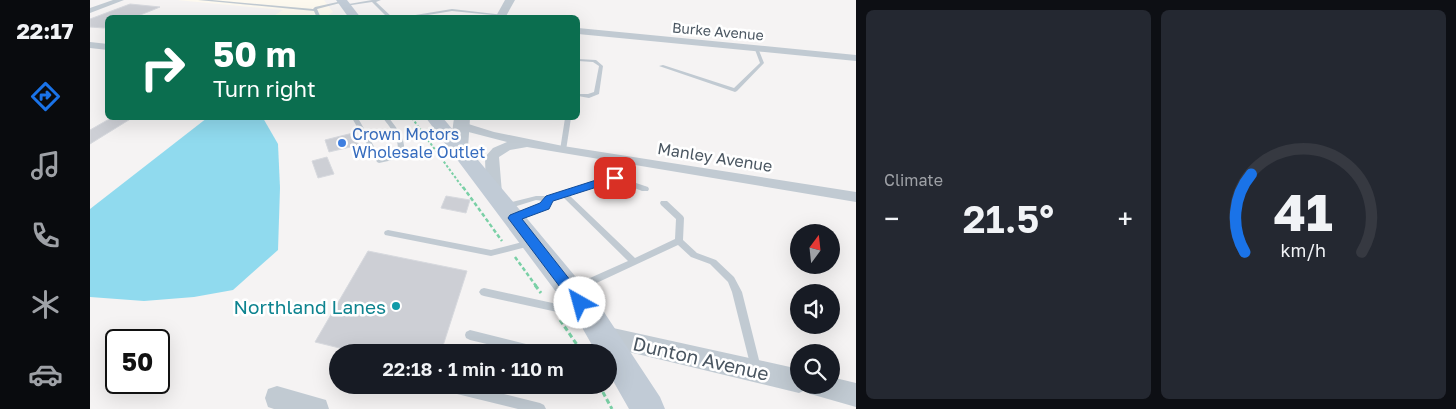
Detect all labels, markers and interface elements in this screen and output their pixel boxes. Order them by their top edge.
text: 22:17 [16,17,74,44]
street label: Burke Avenue [671,19,765,43]
text: 50 m [213,33,296,75]
icon: right [130,35,195,100]
text: Turn right [213,75,316,102]
icon: directions [28,79,63,114]
place label: Crown Motors Wholesale Outlet [352,124,485,162]
marker: Crown Motors Wholesale Outlet [336,137,348,149]
street label: Manley Avenue [656,138,774,176]
icon: music [28,148,63,183]
pin [594,157,636,199]
icon: arrive [601,164,629,192]
text: Climate [884,170,943,190]
text: 41 [1274,180,1333,242]
text: 21.5° [963,196,1054,241]
text: − [884,202,899,235]
text: + [1118,202,1133,235]
icon: phone [28,218,63,253]
north arrow [790,224,840,274]
map controls [790,224,840,394]
text: km/h [1281,239,1326,261]
position arrow [553,276,605,328]
button: sound [790,284,840,334]
icon: climate [28,287,63,322]
place label: Northland Lanes [234,295,386,318]
marker: Northland Lanes [390,300,402,312]
speed limit sign: 50 [105,329,170,394]
street label: Dunton Avenue [631,331,771,385]
button: search [790,344,840,394]
icon: car [28,357,63,392]
text: 22:18 · 1 min · 110 m [382,357,564,380]

